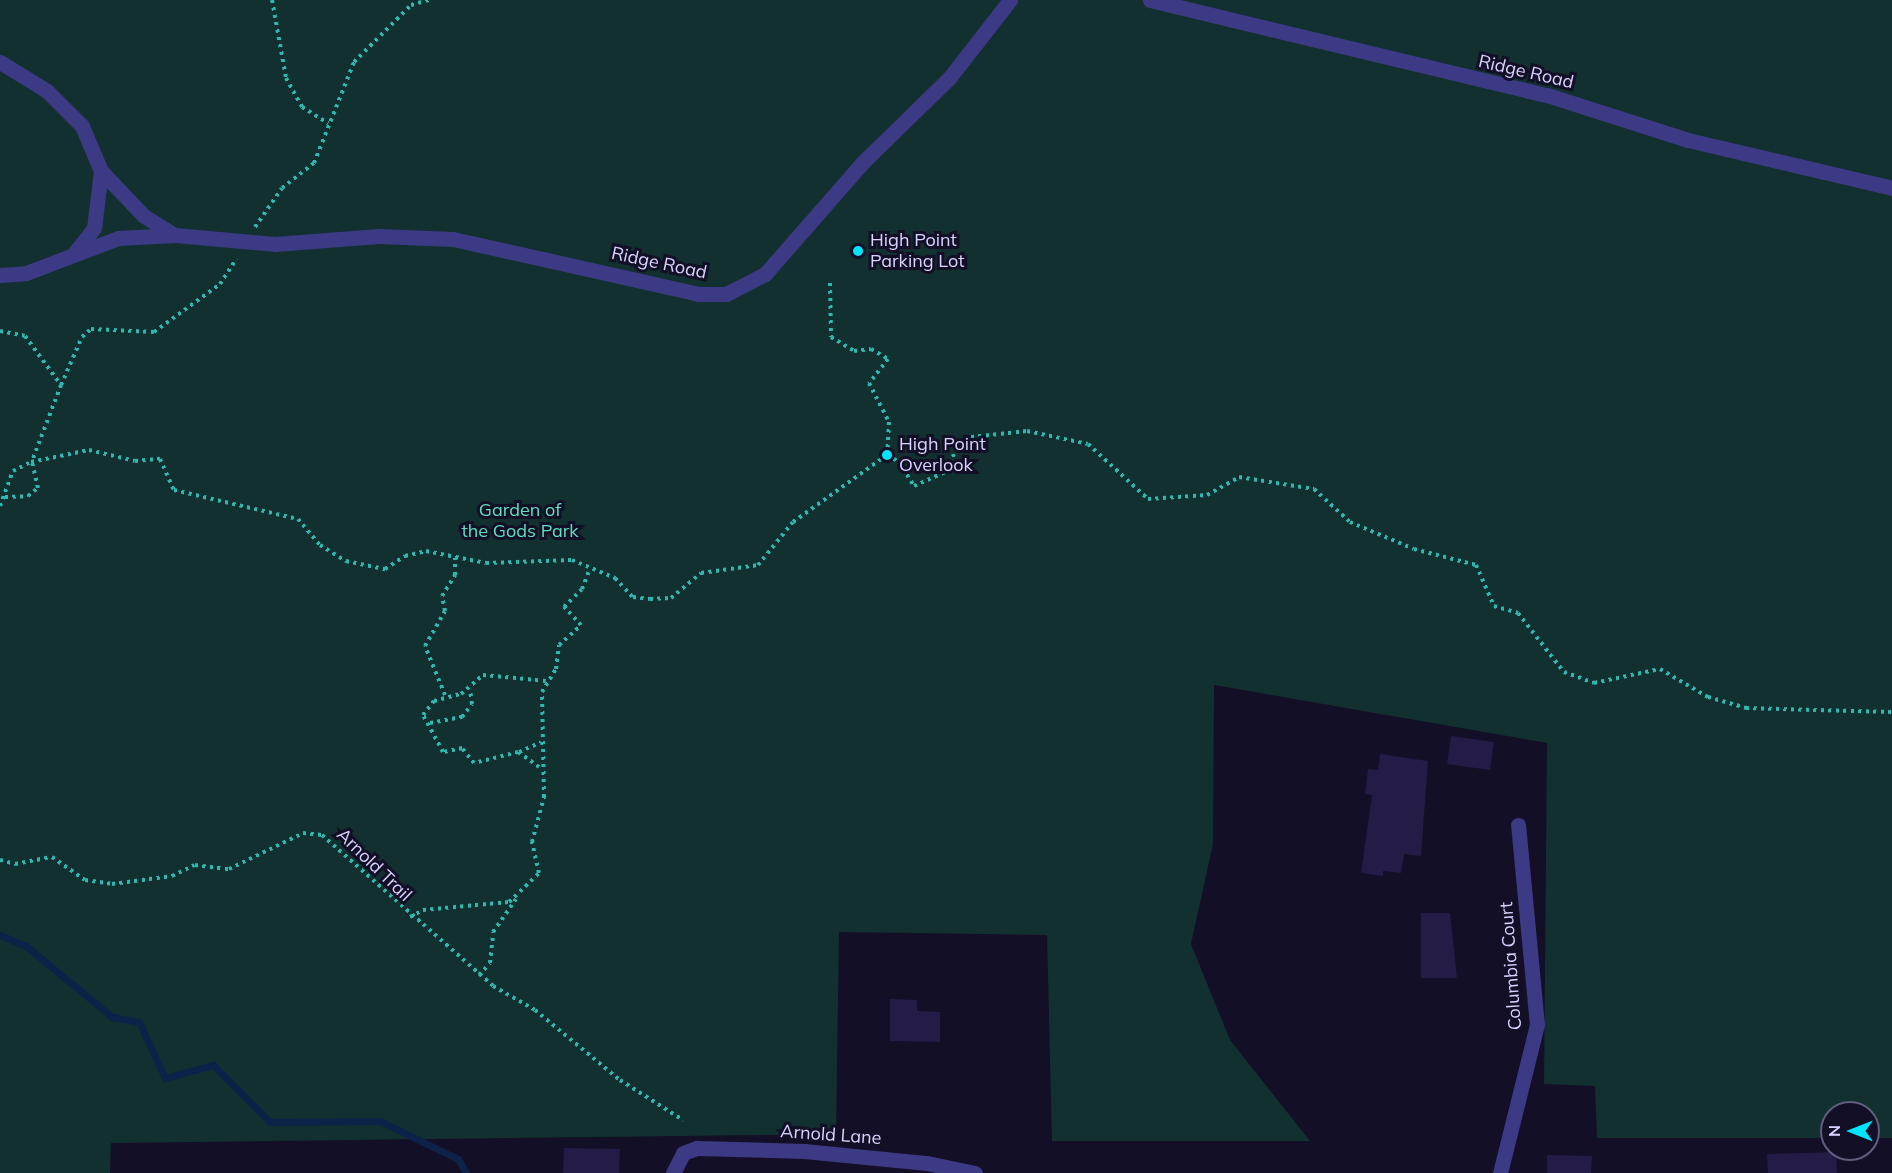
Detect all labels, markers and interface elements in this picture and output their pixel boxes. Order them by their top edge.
street label: Ridge Road [1476,51,1576,93]
place label: High Point Parking Lot [870,230,964,272]
street label: Ridge Road [609,242,709,284]
marker: High Point Parking Lot [851,244,865,258]
place label: High Point Overlook [899,434,986,476]
marker: High Point Overlook [880,448,894,462]
park label: Garden of the Gods Park [461,500,579,542]
street label: Arnold Trail [332,824,416,906]
street label: Columbia Court [1496,901,1526,1031]
north arrow [1820,1101,1880,1161]
street label: Arnold Lane [780,1121,882,1149]
text: N [1824,1125,1844,1137]

